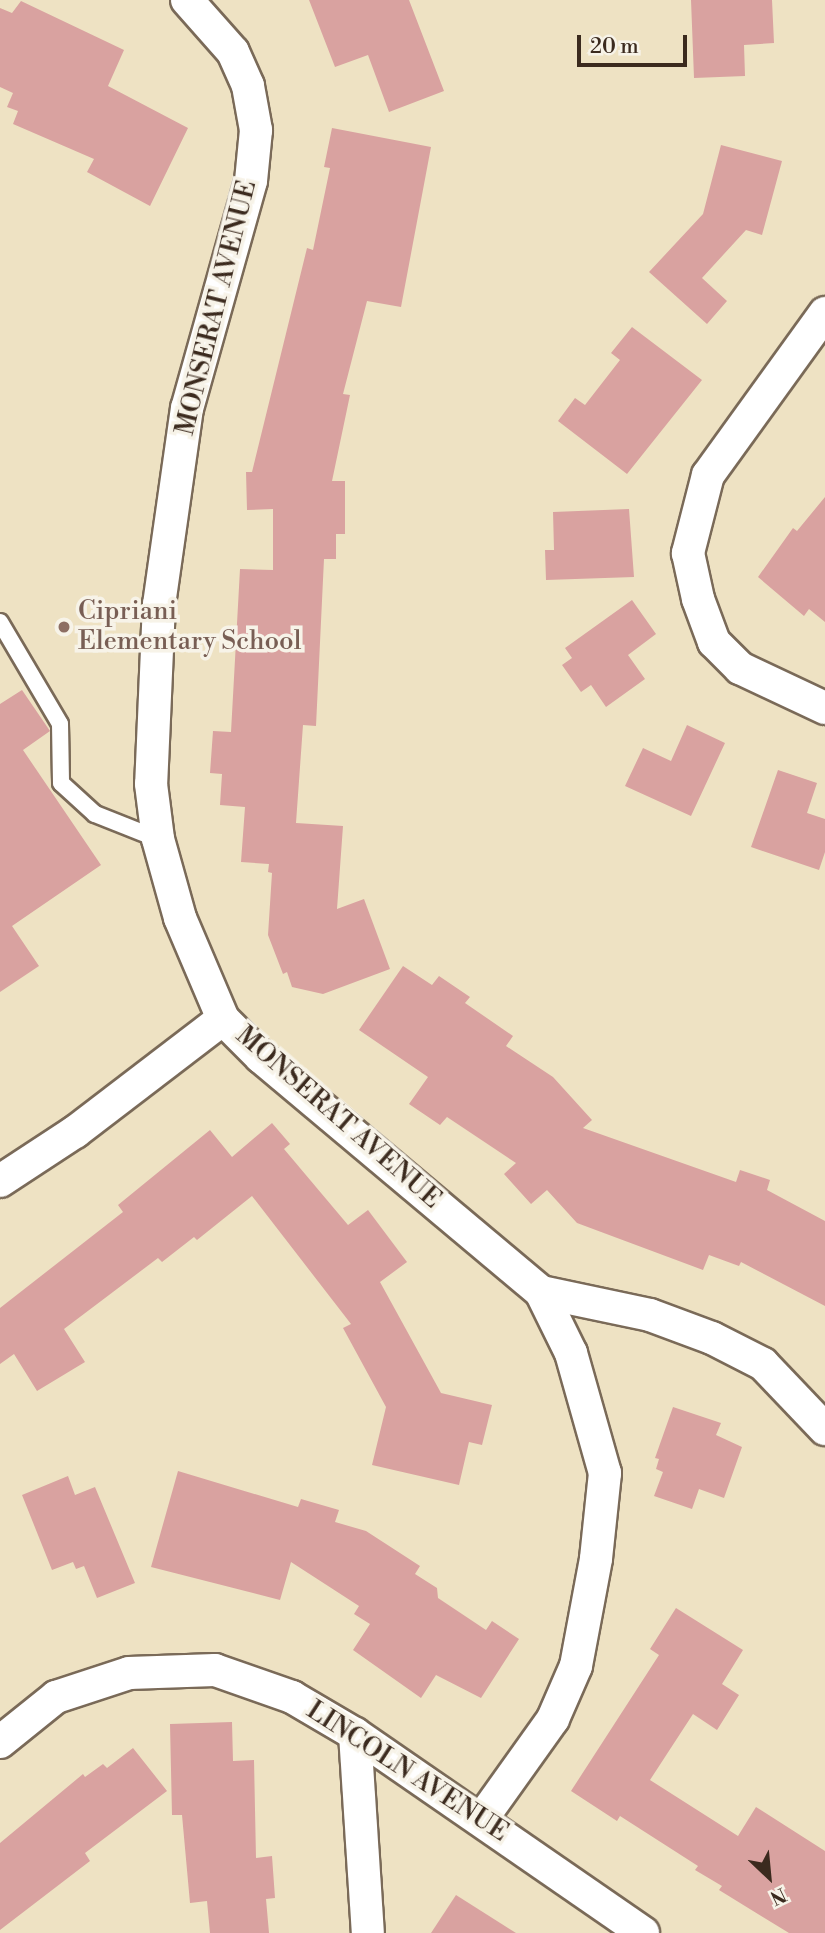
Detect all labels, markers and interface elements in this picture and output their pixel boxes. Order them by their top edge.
scale bar [580,21,690,65]
text: 20 m [590,34,639,60]
street label: MONSERAT AVENUE [170,177,264,439]
place label: Cipriani Elementary School [78,596,301,658]
marker: Cipriani Elementary School [56,619,72,635]
street label: MONSERAT AVENUE [229,1020,447,1216]
street label: LINCOLN AVENUE [300,1695,514,1849]
north arrow [734,1842,804,1912]
text: N [766,1882,790,1910]

